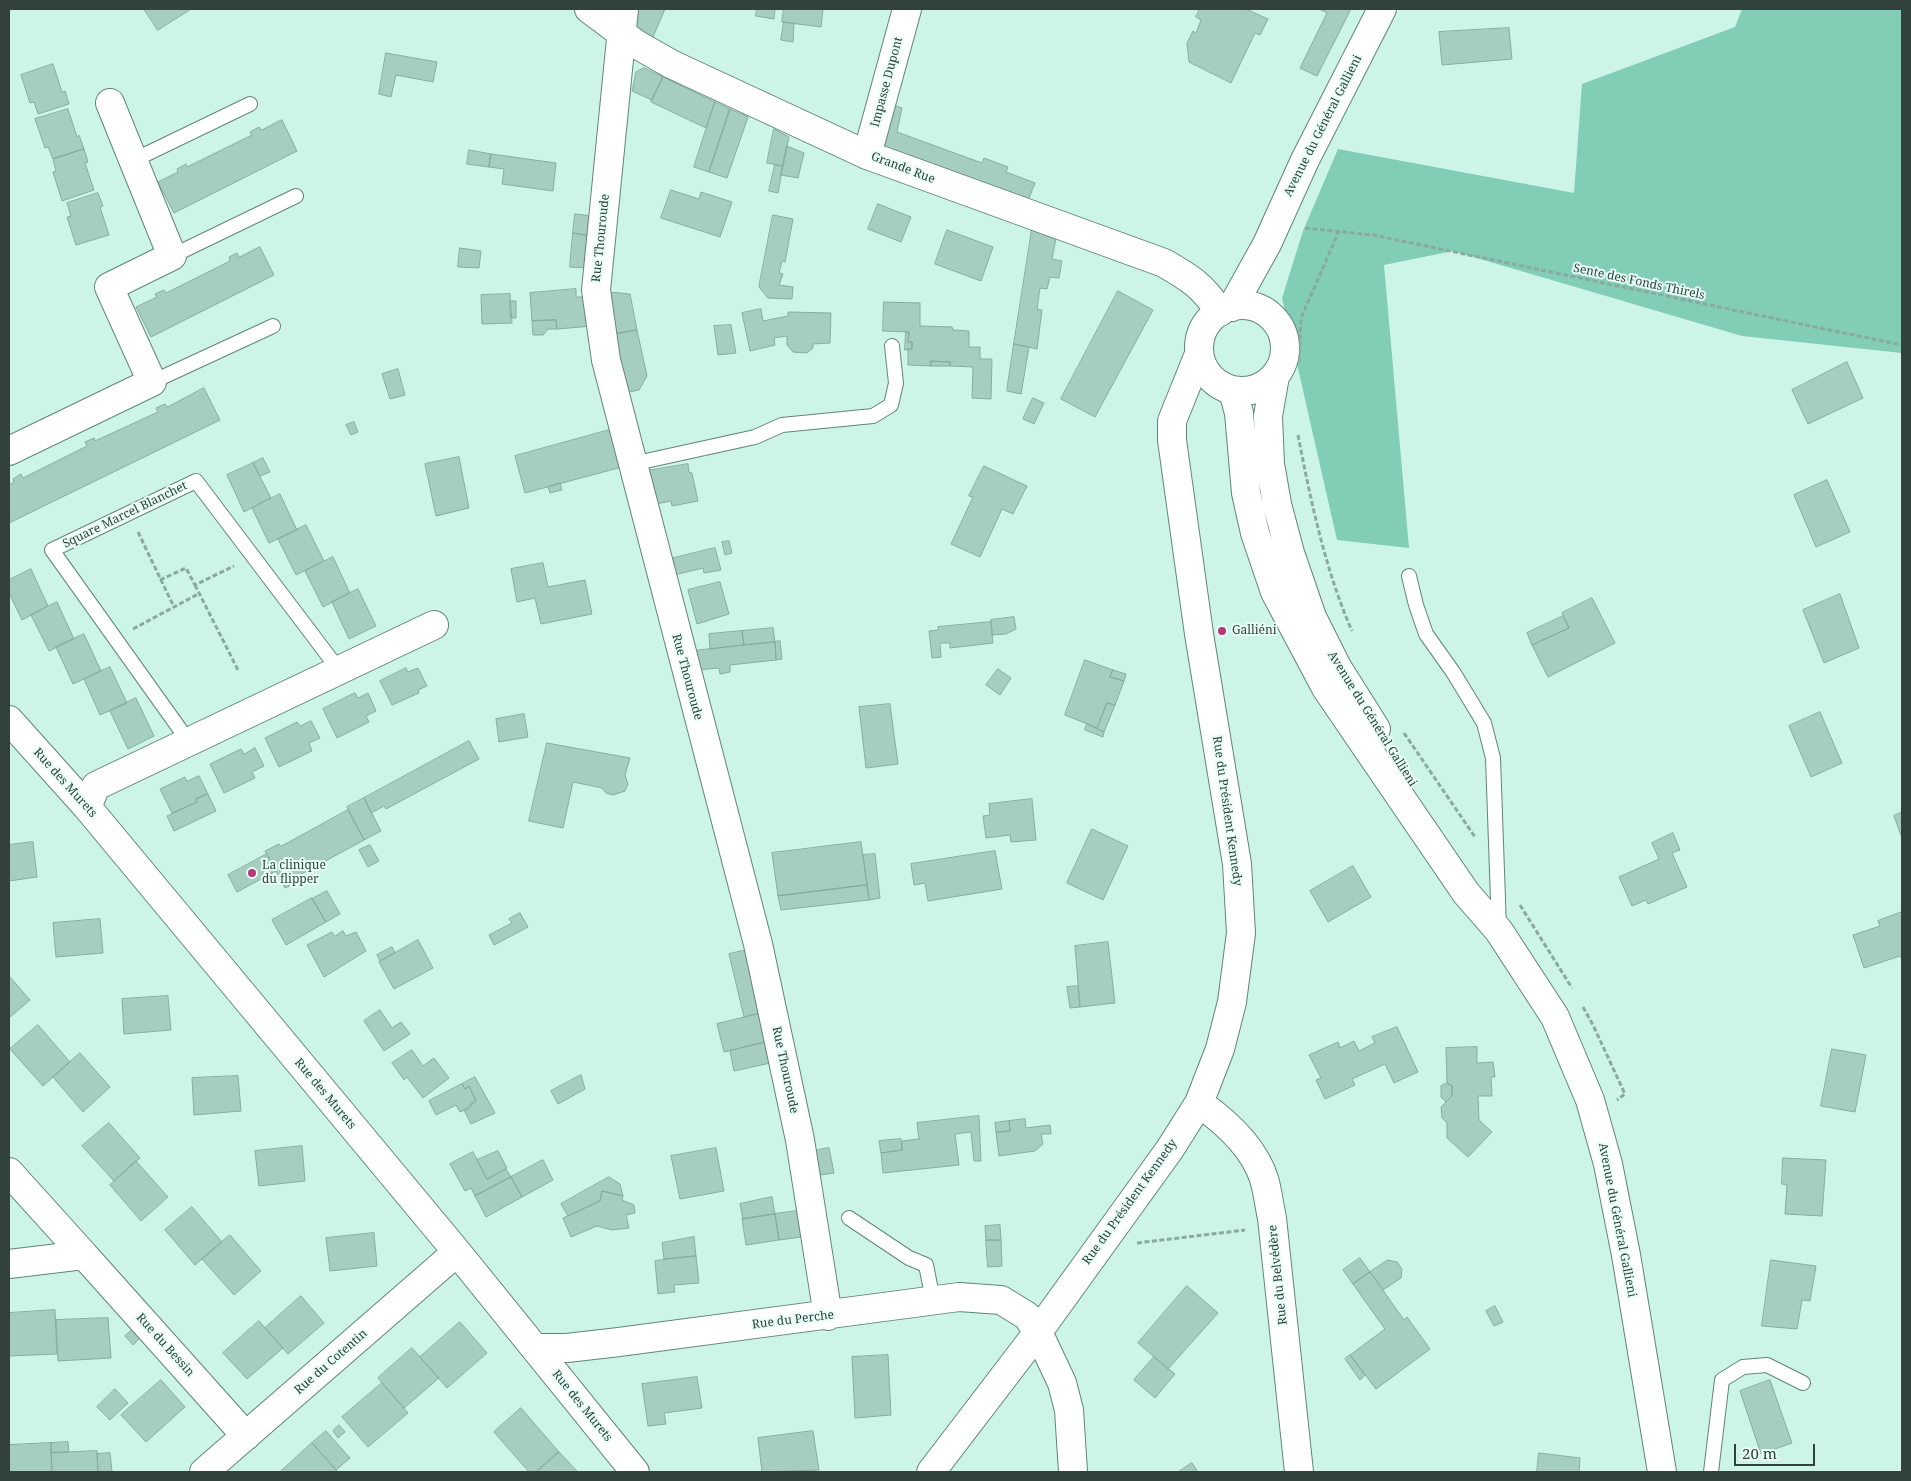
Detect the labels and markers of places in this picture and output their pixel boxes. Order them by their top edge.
place label: Galliéni [1232,624,1277,638]
marker: Galliéni [1216,625,1228,637]
place label: La clinique du flipper [262,859,326,887]
marker: La clinique du flipper [246,867,258,879]

